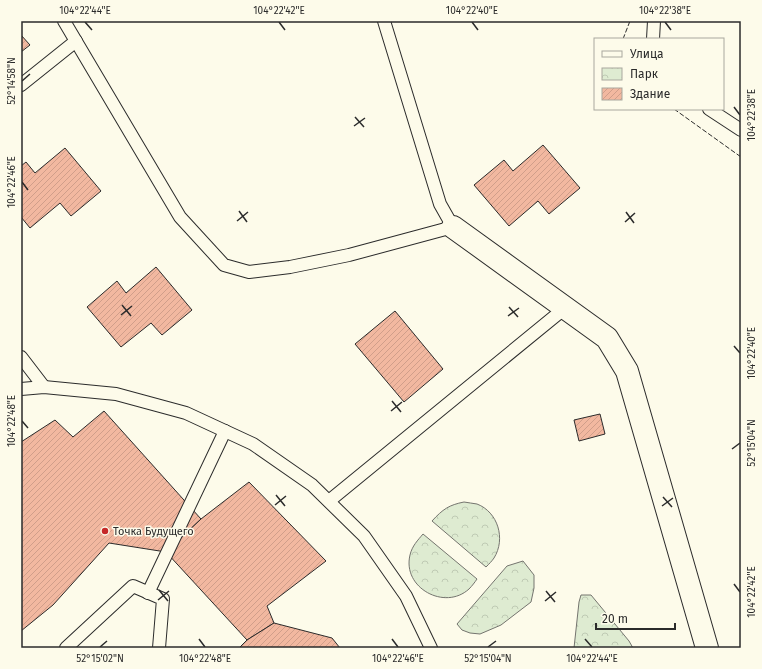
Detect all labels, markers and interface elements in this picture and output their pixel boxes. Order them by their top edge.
text: 104°22'44"E [59,5,111,17]
text: 104°22'42"E [253,5,305,17]
text: 104°22'40"E [446,5,498,17]
text: 104°22'38"E [639,5,691,17]
legend [594,38,724,110]
text: Улица [630,47,664,61]
text: 52°14'58"N [6,57,18,105]
text: Парк [630,67,659,81]
text: Здание [630,87,670,101]
text: 104°22'38"E [746,89,758,141]
text: 104°22'46"E [6,156,18,208]
text: 104°22'40"E [746,327,758,379]
text: 104°22'48"E [6,395,18,447]
text: 52°15'04"N [746,419,758,467]
place label: Точка Будущего [113,525,194,538]
marker: Точка Будущего [100,526,110,536]
text: 104°22'42"E [746,566,758,618]
scale bar [596,605,675,631]
text: 20 m [602,612,628,626]
text: 52°15'02"N [76,653,124,665]
text: 104°22'48"E [179,653,231,665]
text: 104°22'46"E [372,653,424,665]
text: 52°15'04"N [464,653,512,665]
text: 104°22'44"E [566,653,618,665]

